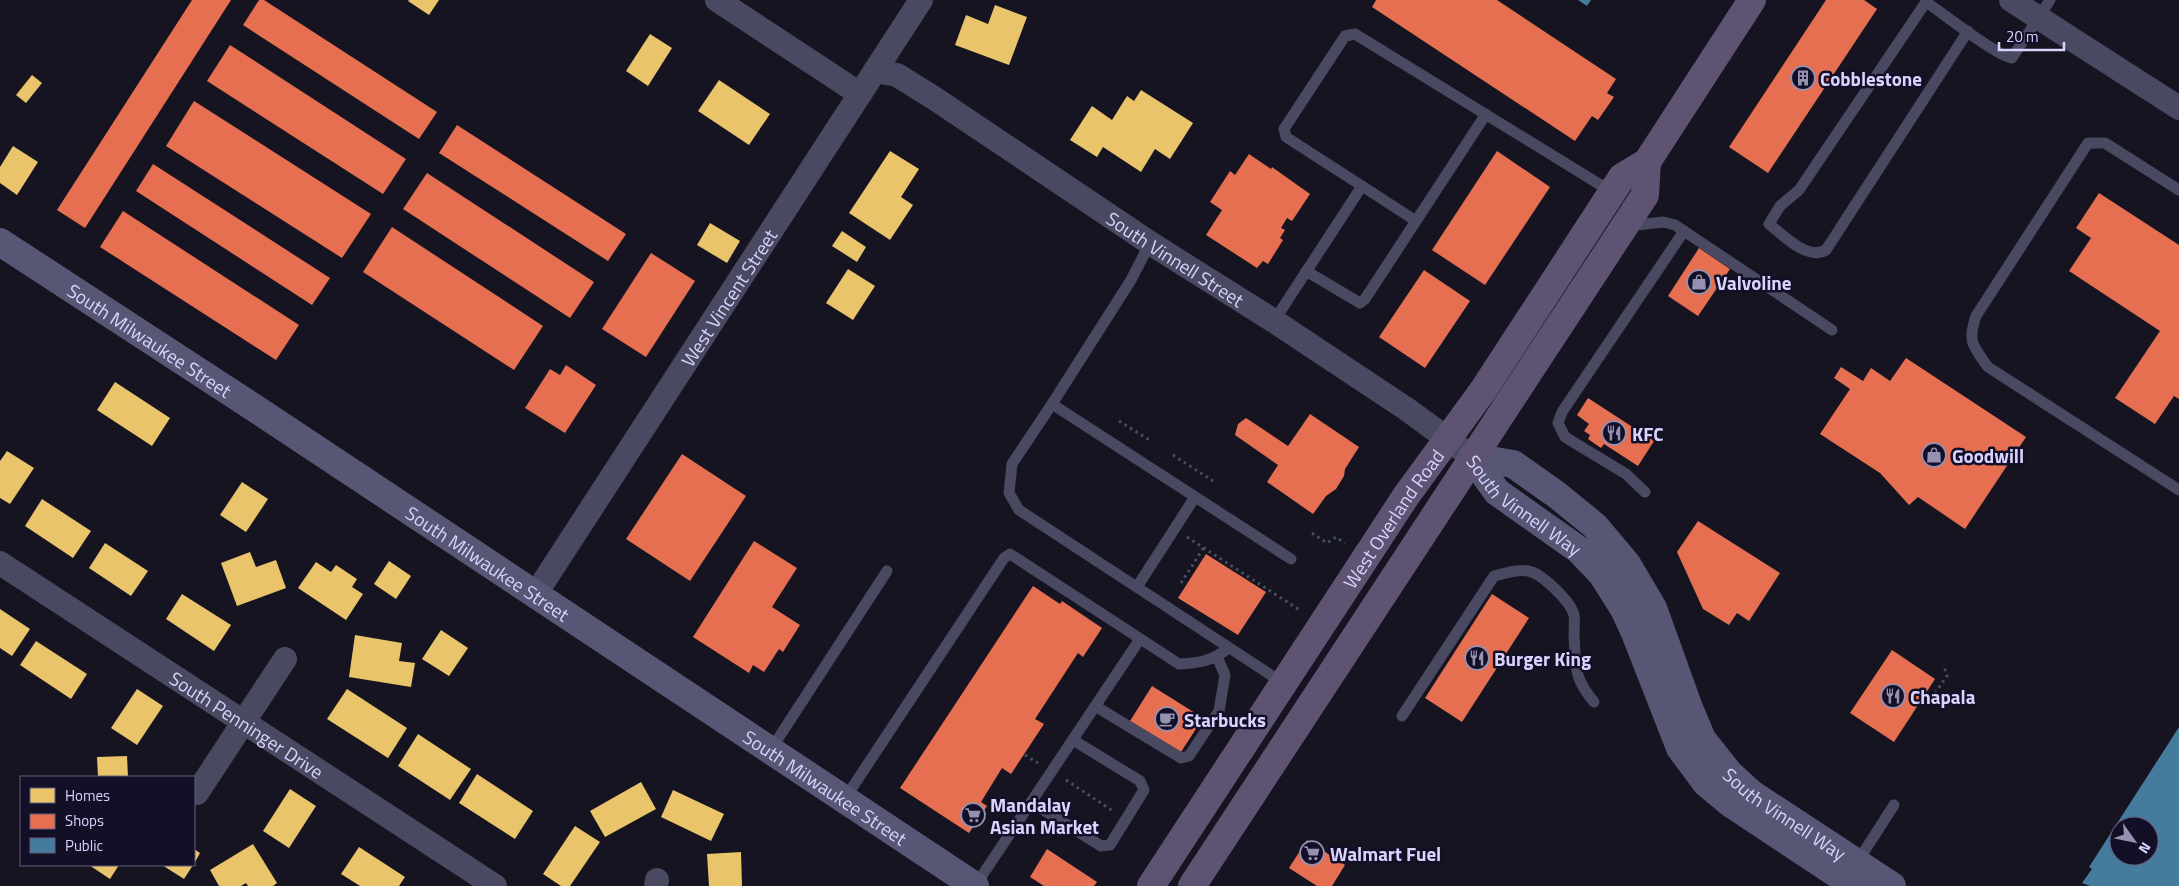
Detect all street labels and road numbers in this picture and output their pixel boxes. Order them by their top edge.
street label: South Vinnell Street [1101,203,1251,314]
street label: West Vincent Street [673,222,784,372]
street label: South Milwaukee Street [62,275,238,404]
street label: West Overland Road [1335,443,1450,594]
street label: South Vinnell Way [1460,448,1588,562]
street label: South Milwaukee Street [400,498,576,628]
street label: South Penninger Drive [164,663,330,785]
street label: South Milwaukee Street [738,722,913,852]
street label: South Vinnell Way [1717,760,1853,867]

